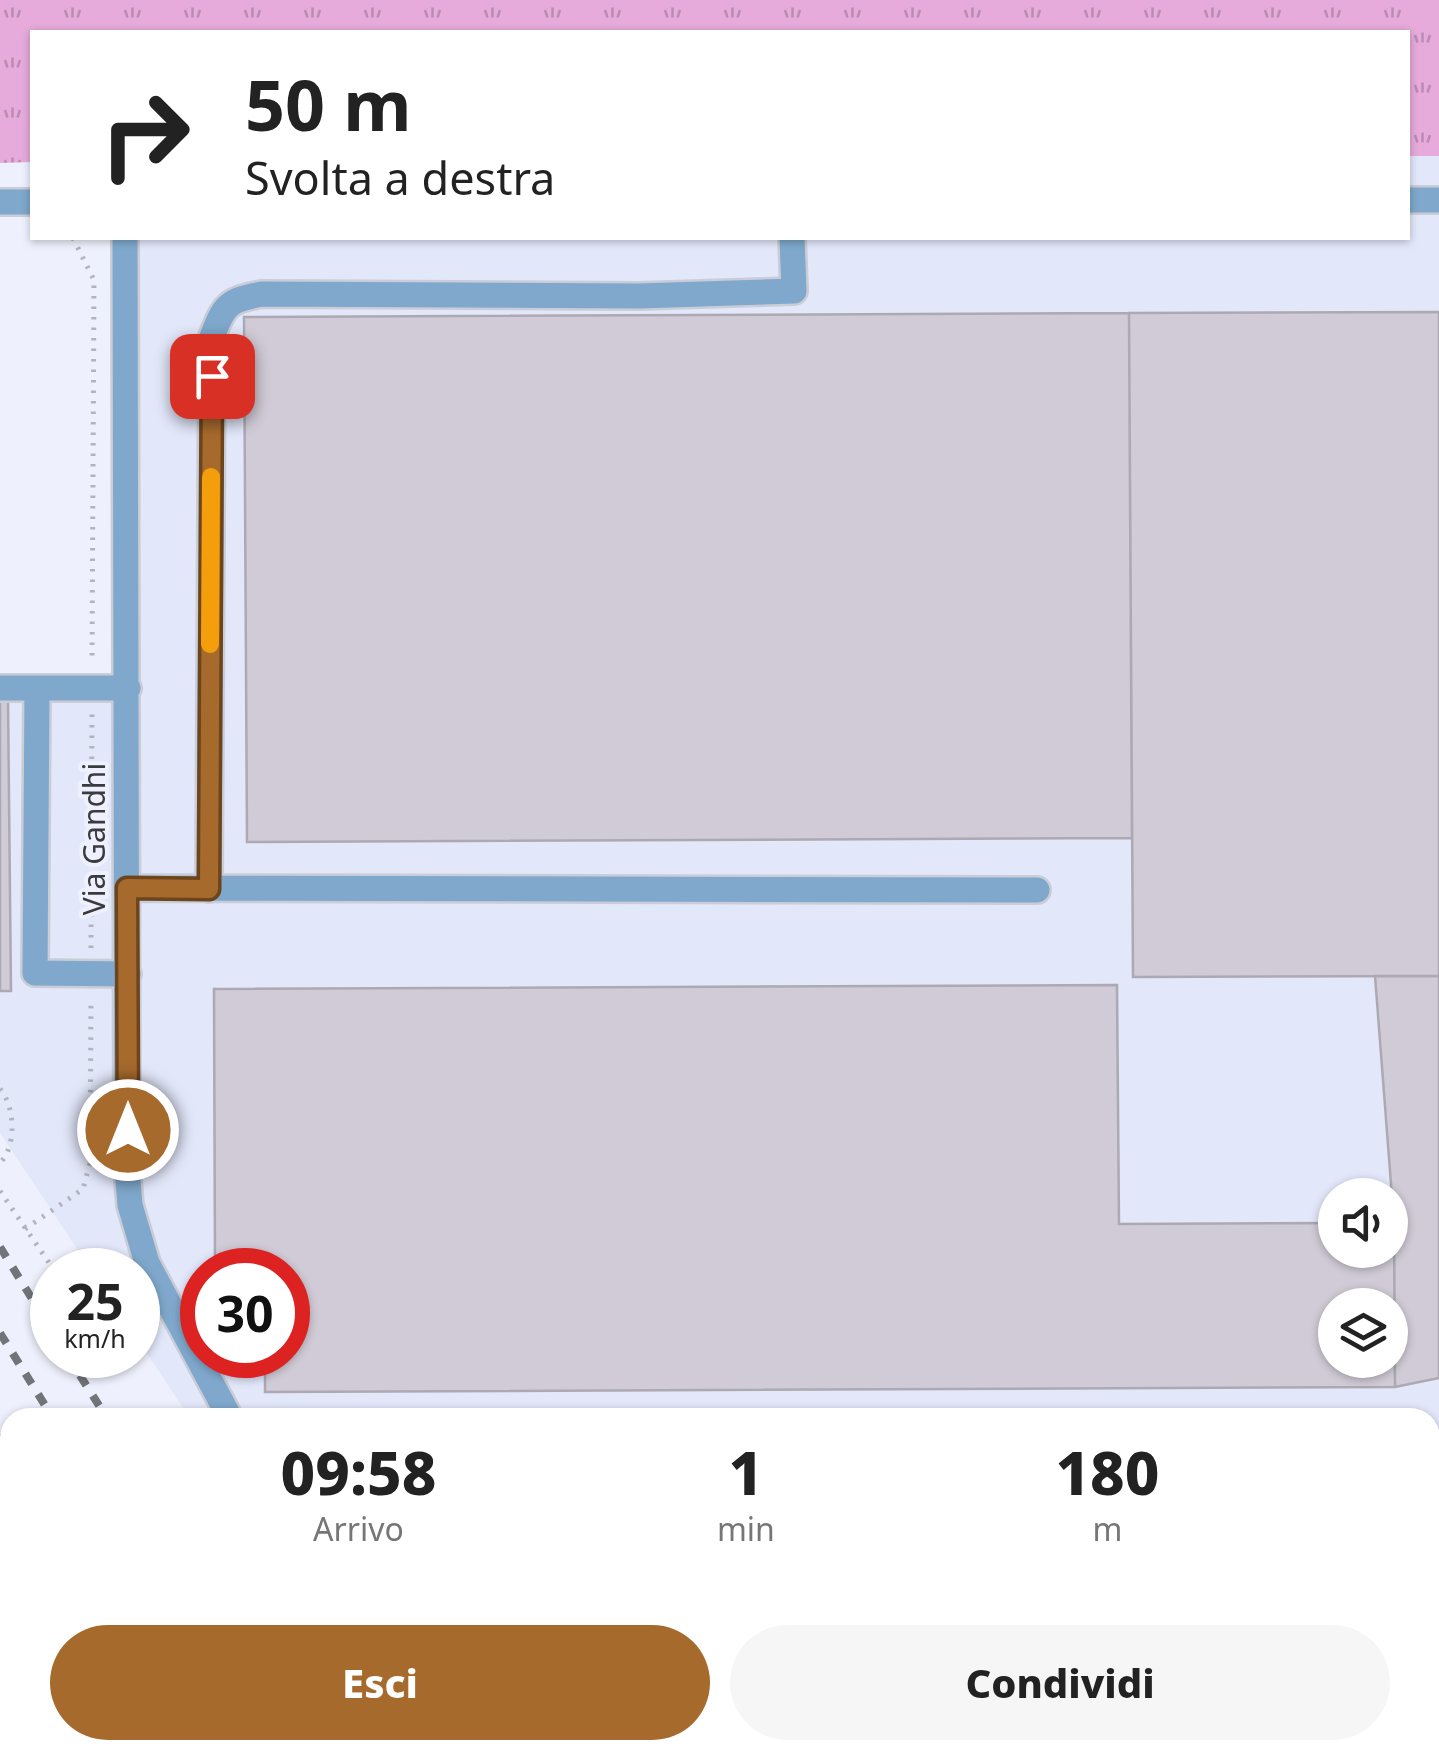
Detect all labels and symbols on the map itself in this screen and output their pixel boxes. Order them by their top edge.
pin [170,334,255,419]
street label: Via Gandhi [73,763,114,915]
position arrow [76,1078,180,1182]
speed limit sign: 30 [180,1248,310,1378]

